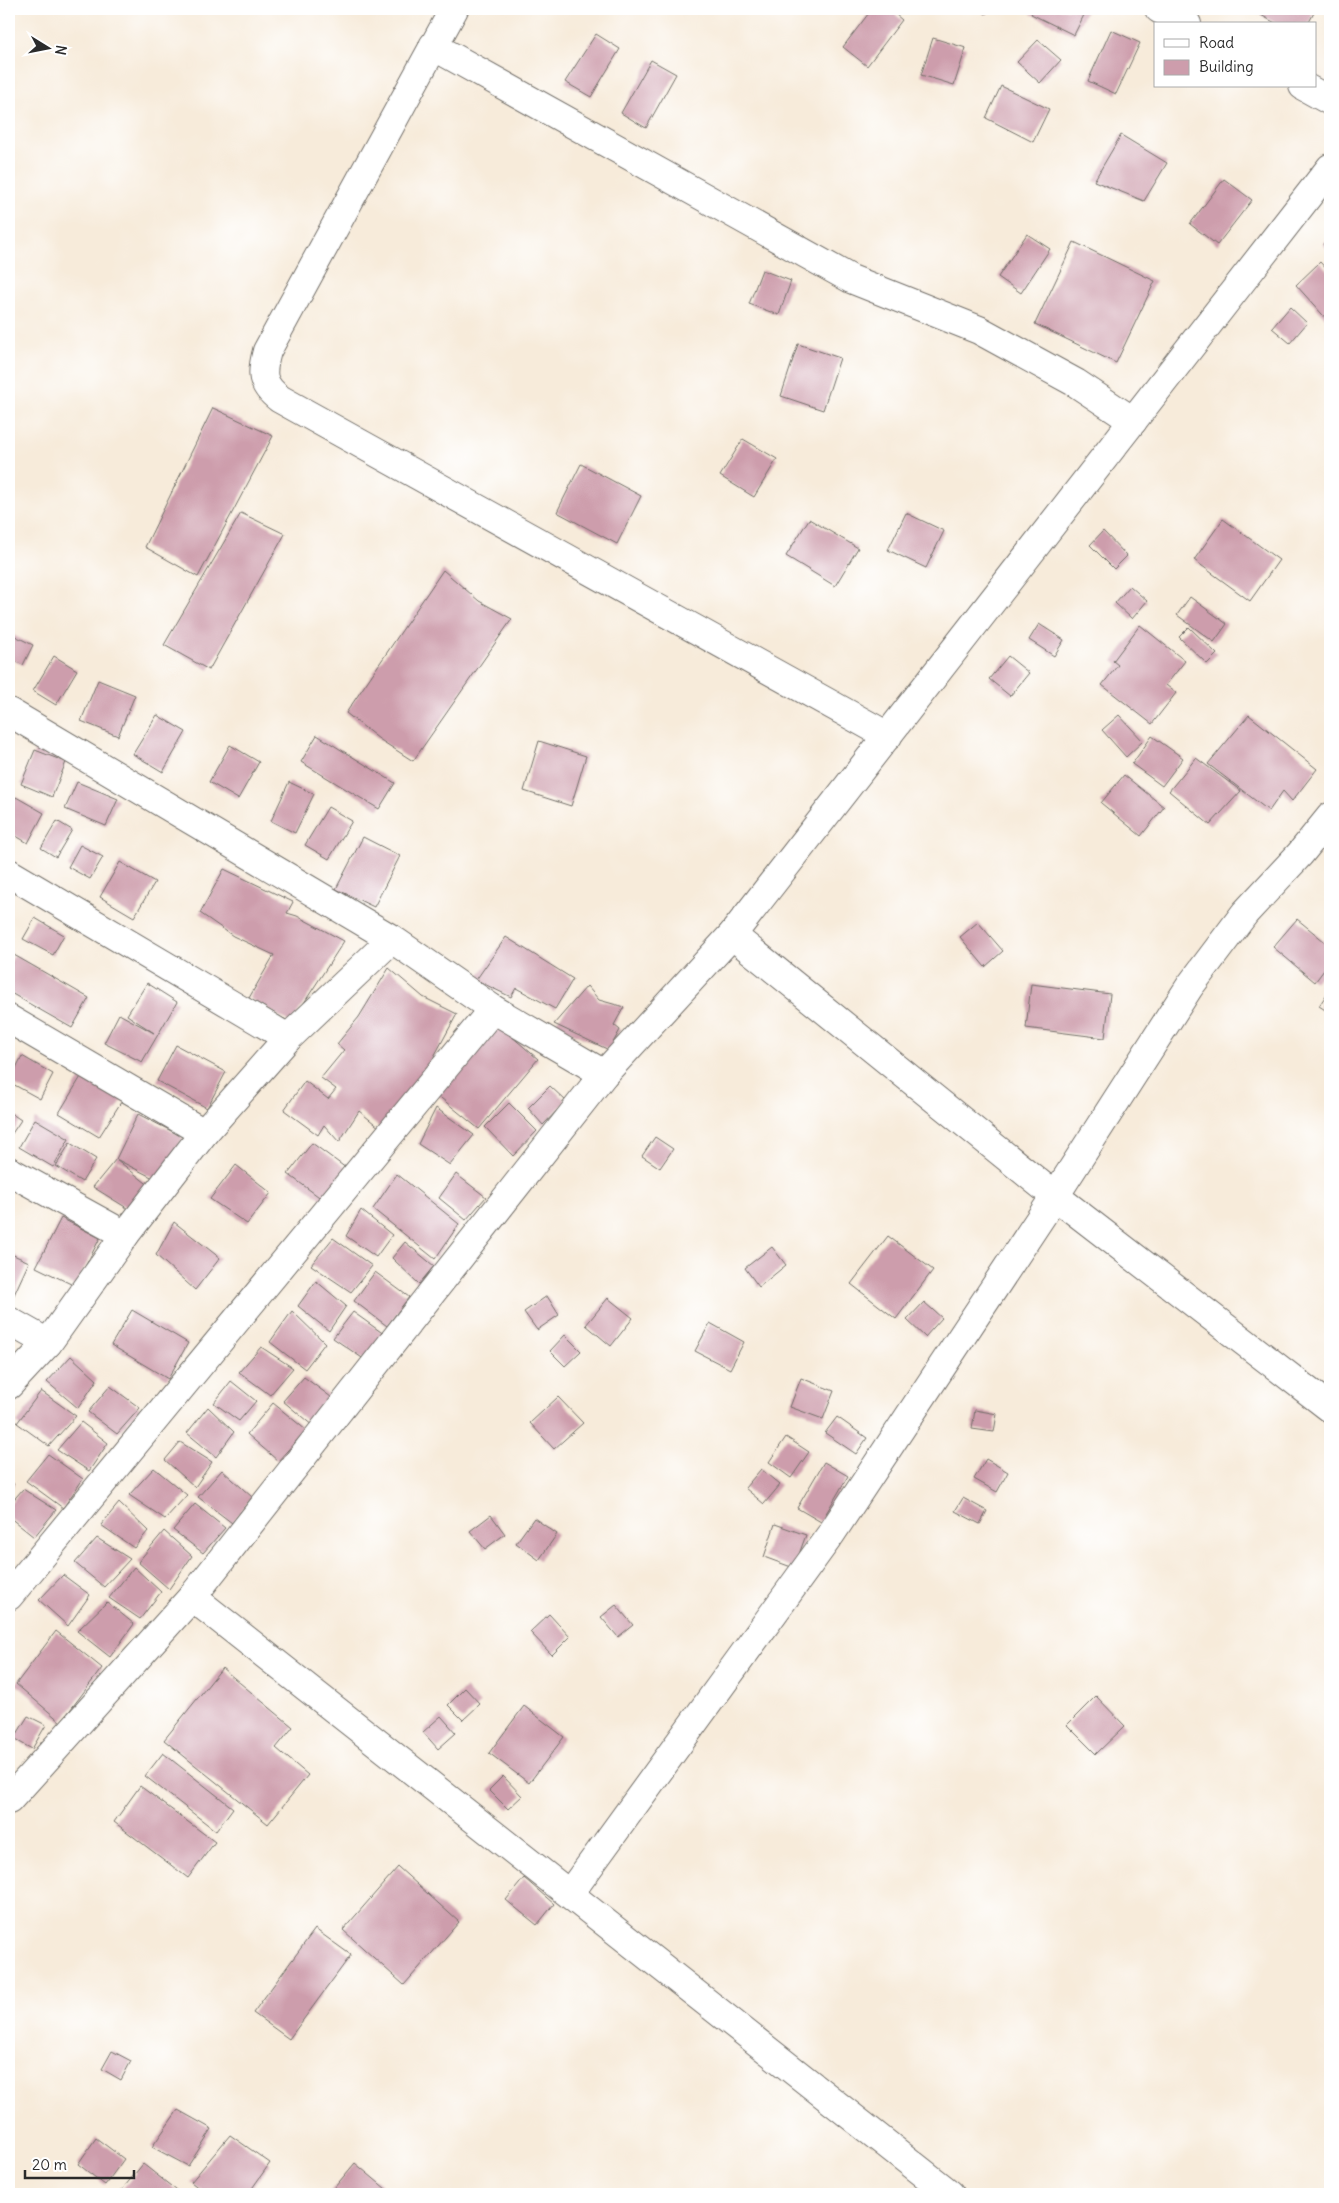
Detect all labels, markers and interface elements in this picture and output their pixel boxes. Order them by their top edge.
north arrow [22,22,72,72]
legend [1154,22,1316,88]
text: Road [1199,33,1234,52]
text: N [51,44,71,57]
text: Building [1199,57,1254,76]
scale bar [25,2148,134,2180]
text: 20 m [32,2155,67,2174]

